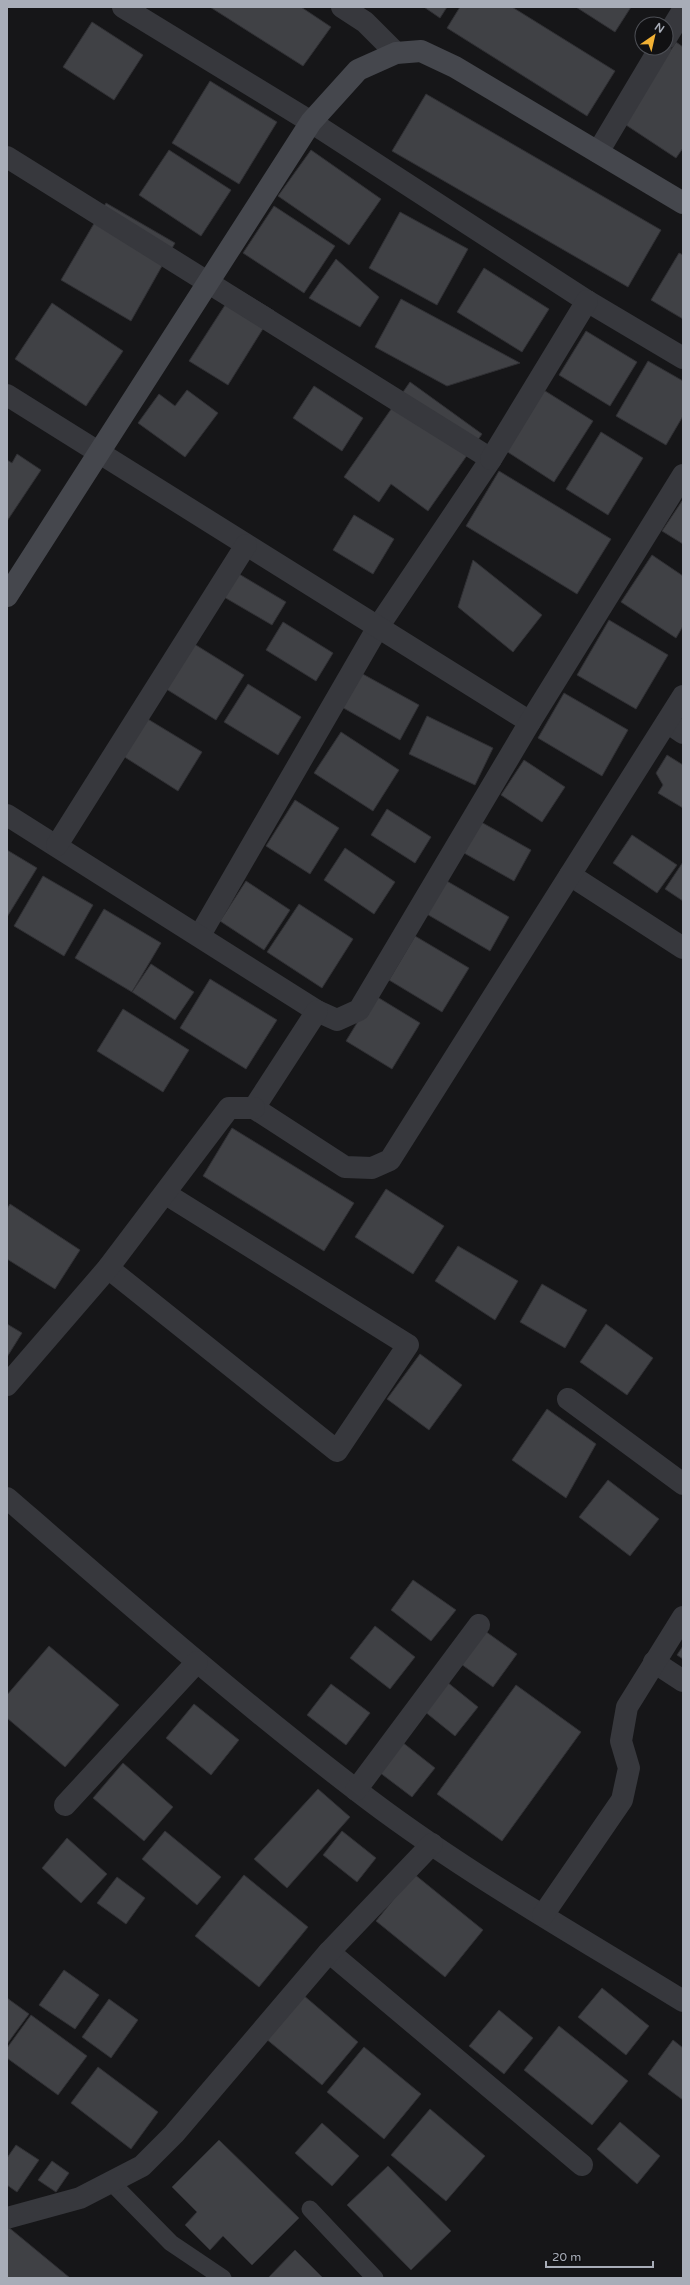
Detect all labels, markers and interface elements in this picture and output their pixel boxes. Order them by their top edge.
north arrow [634,16,674,56]
text: N [652,20,667,36]
scale bar [546,2243,653,2269]
text: 20 m [552,2250,581,2264]

